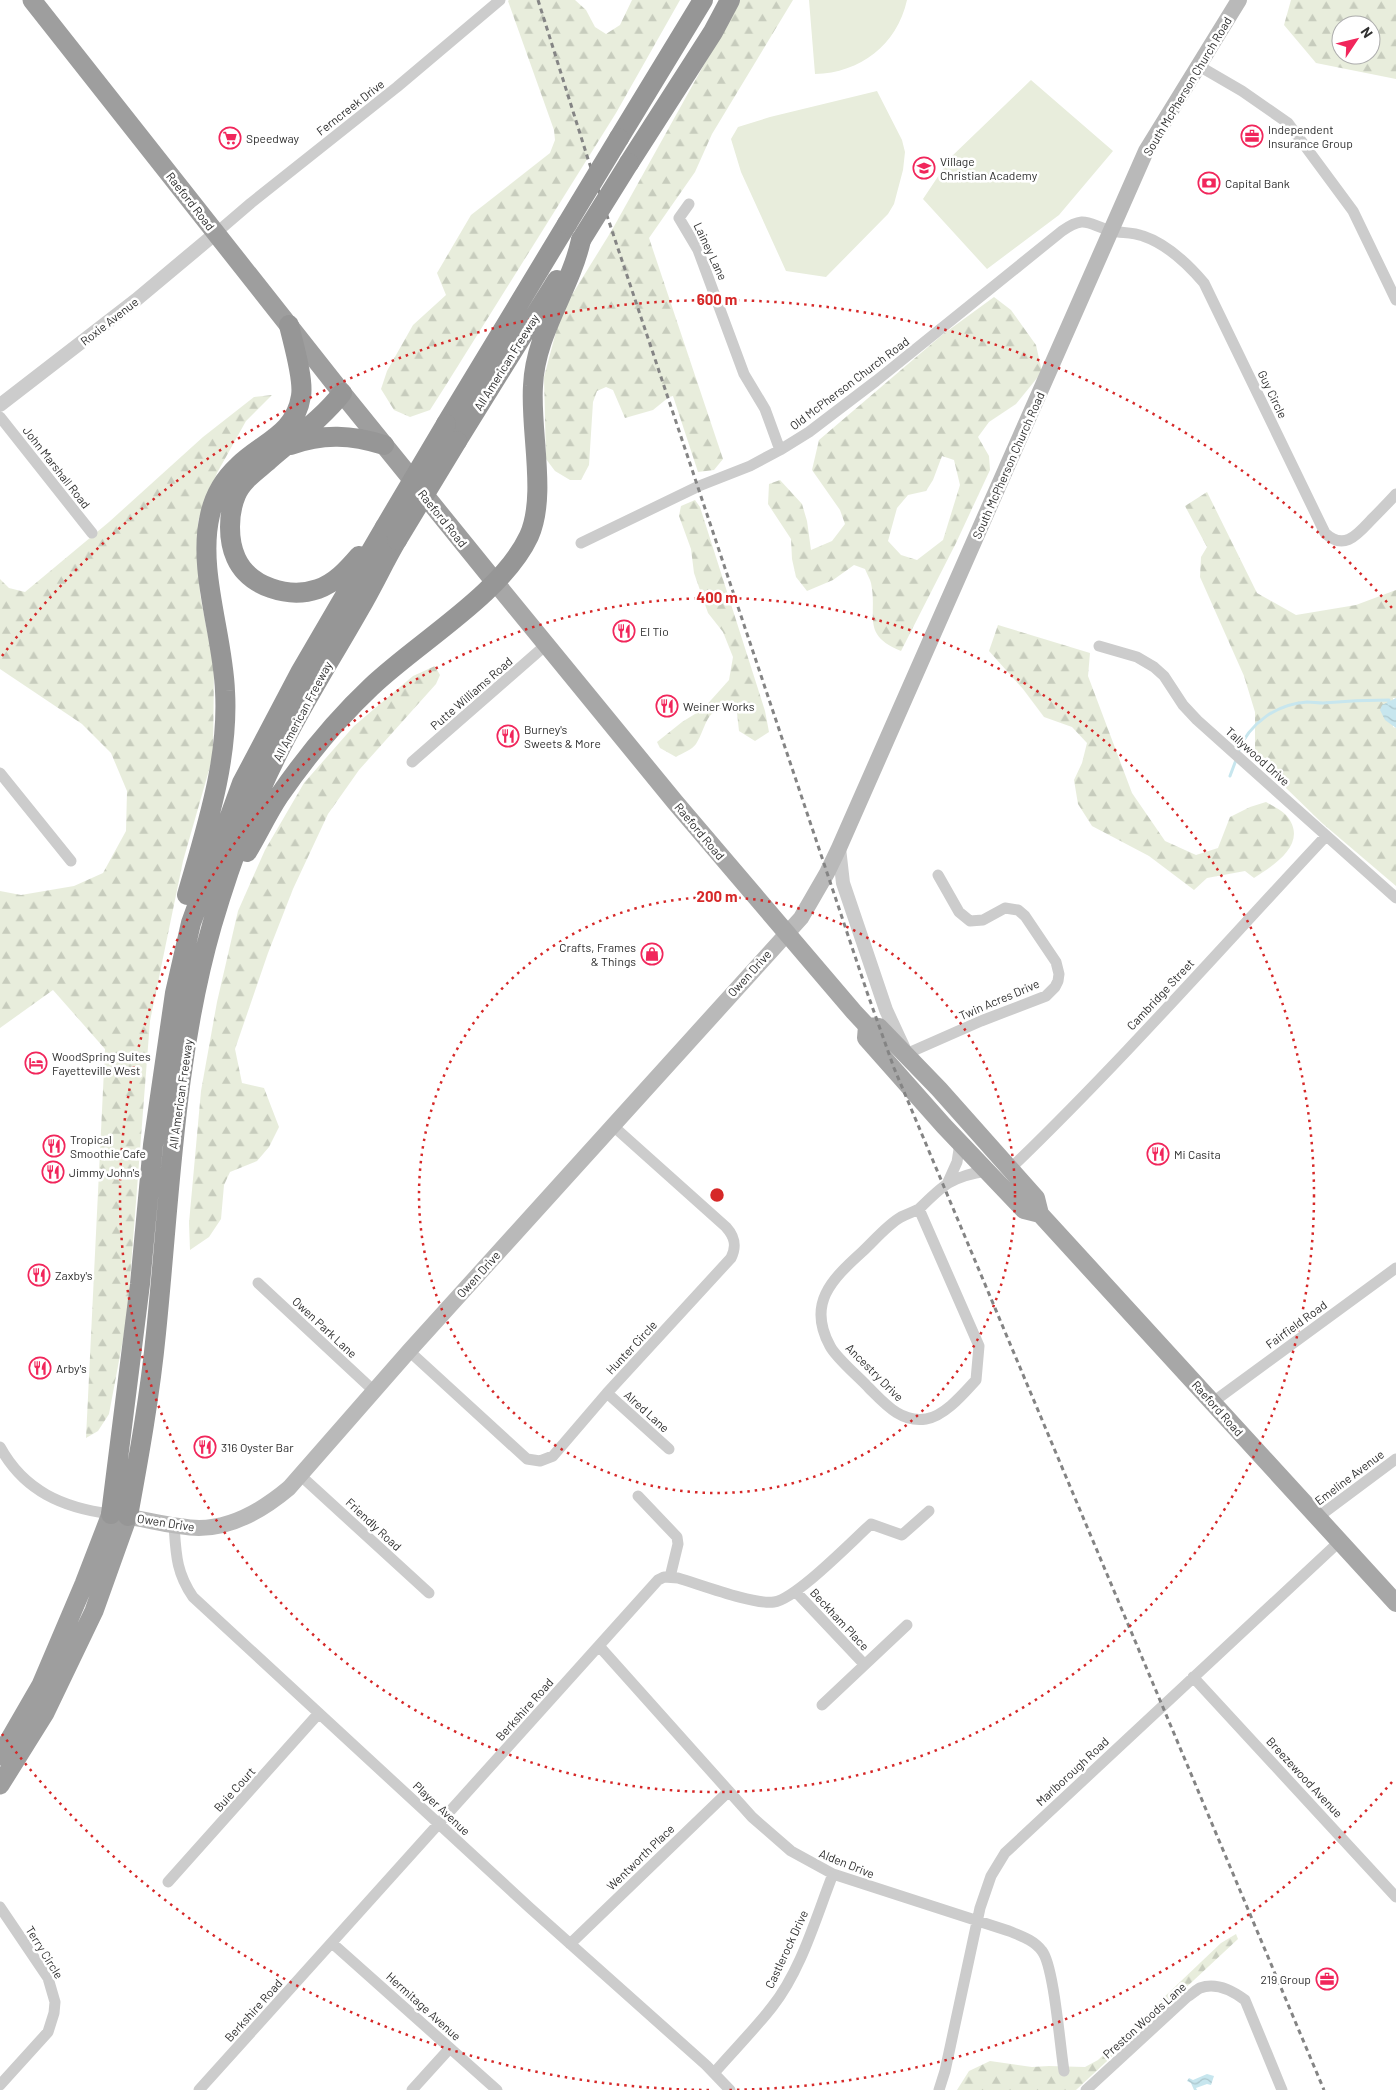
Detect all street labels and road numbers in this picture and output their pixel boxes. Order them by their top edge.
street label: South McPherson Church Road [1140,14,1234,158]
street label: Ferncreek Drive [313,76,387,138]
street label: Raeford Road [164,169,218,233]
street label: Lainey Lane [691,220,731,282]
street label: Roxie Avenue [77,294,141,348]
street label: All American Freeway [471,311,542,413]
street label: Old McPherson Church Road [787,334,911,432]
street label: Guy Circle [1255,368,1291,420]
street label: South McPherson Church Road [969,389,1047,541]
street label: John Marshall Road [20,423,94,511]
street label: Raeford Road [416,486,470,550]
street label: Putte Williams Road [427,654,515,732]
street label: All American Freeway [270,658,334,763]
street label: Tallywood Drive [1223,724,1293,788]
street label: Raeford Road [672,800,728,862]
street label: Owen Drive [724,947,774,999]
street label: Cambridge Street [1124,956,1196,1032]
street label: Twin Acres Drive [957,976,1041,1022]
street label: All American Freeway [165,1038,195,1150]
street label: Owen Drive [453,1248,503,1300]
street label: Owen Park Lane [290,1294,360,1360]
street label: Fairfield Road [1263,1297,1329,1351]
street label: Hunter Circle [603,1317,659,1377]
street label: Ancestry Drive [843,1340,907,1404]
street label: Raeford Road [1189,1377,1247,1439]
street label: Alred Lane [622,1387,672,1435]
street label: Emeline Avenue [1312,1447,1386,1507]
street label: Friendly Road [343,1495,405,1553]
street label: Owen Drive [136,1511,196,1533]
street label: Beckham Place [808,1585,872,1653]
street label: Berkshire Road [492,1675,556,1743]
street label: Marlborough Road [1033,1734,1111,1808]
street label: Breezewood Avenue [1264,1734,1346,1820]
street label: Buie Court [210,1764,258,1814]
street label: Player Avenue [411,1778,473,1838]
street label: Wentworth Place [603,1821,677,1893]
street label: Alden Drive [817,1846,877,1880]
street label: Castlerock Drive [762,1908,810,1990]
street label: Terry Circle [23,1923,67,1981]
street label: Hermitage Avenue [384,1969,464,2043]
street label: Berkshire Road [221,1976,285,2044]
street label: Preston Woods Lane [1100,1979,1188,2061]

